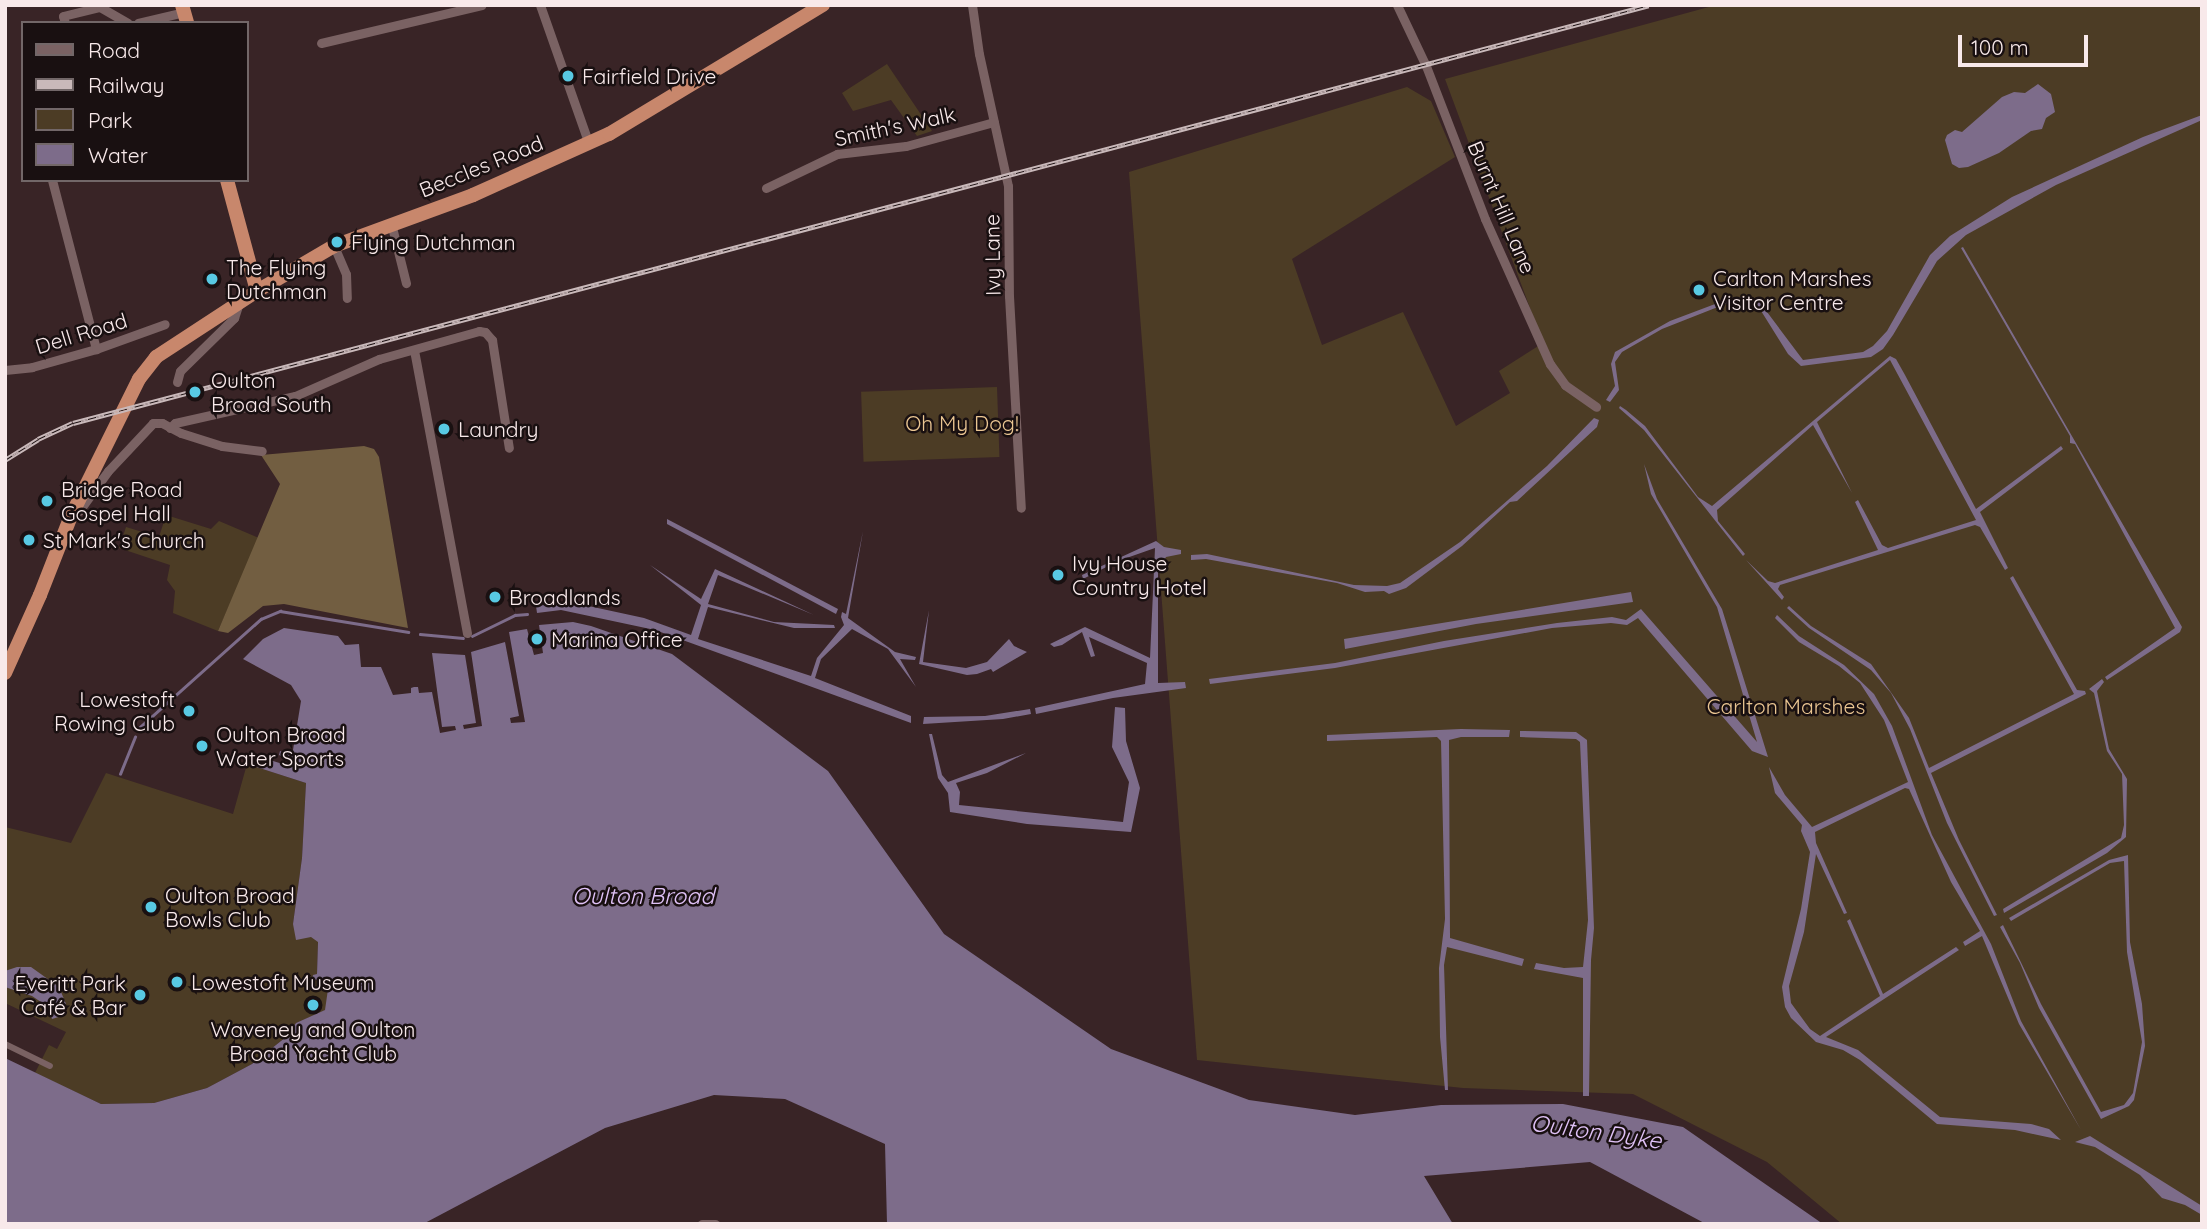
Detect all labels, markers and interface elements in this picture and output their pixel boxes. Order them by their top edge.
legend [21,21,248,182]
scale bar [1962,21,2092,65]
text: 100 m [1971,34,2029,60]
text: Road [88,37,140,63]
place label: Fairfield Drive [582,63,716,89]
marker: Fairfield Drive [560,68,576,84]
text: Railway [88,72,164,98]
street label: Smith's Walk [832,101,958,151]
text: Park [88,107,132,133]
street label: Beccles Road [415,130,547,202]
street label: Burnt Hill Lane [1463,137,1541,277]
text: Water [88,142,148,168]
street label: Ivy Lane [979,214,1005,296]
place label: Flying Dutchman [351,229,516,255]
marker: Flying Dutchman [329,234,345,250]
place label: The Flying Dutchman [226,254,327,304]
place label: Carlton Marshes Visitor Centre [1713,265,1872,315]
marker: The Flying Dutchman [204,271,220,287]
marker: Carlton Marshes Visitor Centre [1691,282,1707,298]
street label: Dell Road [32,307,130,359]
place label: Oulton Broad South [211,367,332,417]
marker: Oulton Broad South [185,382,205,402]
park label: Oh My Dog! [905,410,1019,436]
place label: Laundry [458,416,539,442]
marker: Laundry [436,421,452,437]
place label: Bridge Road Gospel Hall [61,476,182,526]
marker: Bridge Road Gospel Hall [39,493,55,509]
place label: St Mark's Church [43,527,205,553]
marker: St Mark's Church [21,532,37,548]
place label: Ivy House Country Hotel [1072,550,1207,600]
marker: Ivy House Country Hotel [1050,567,1066,583]
place label: Broadlands [509,584,621,610]
marker: Broadlands [487,589,503,605]
place label: Marina Office [551,626,683,652]
marker: Marina Office [529,631,545,647]
place label: Lowestoft Rowing Club [54,686,175,736]
park label: Carlton Marshes [1707,693,1865,719]
marker: Lowestoft Rowing Club [181,703,197,719]
place label: Oulton Broad Water Sports [216,721,346,771]
marker: Oulton Broad Water Sports [194,738,210,754]
place label: Oulton Broad Bowls Club [165,882,295,932]
water label: Oulton Broad [572,882,714,910]
marker: Oulton Broad Bowls Club [143,899,159,915]
place label: Lowestoft Museum [191,969,375,995]
place label: Everitt Park Café & Bar [15,970,126,1020]
marker: Lowestoft Museum [169,974,185,990]
marker: Everitt Park Café & Bar [132,987,148,1003]
marker: Waveney and Oulton Broad Yacht Club [305,997,321,1013]
place label: Waveney and Oulton Broad Yacht Club [211,1016,415,1066]
water label: Oulton Dyke [1529,1109,1663,1155]

